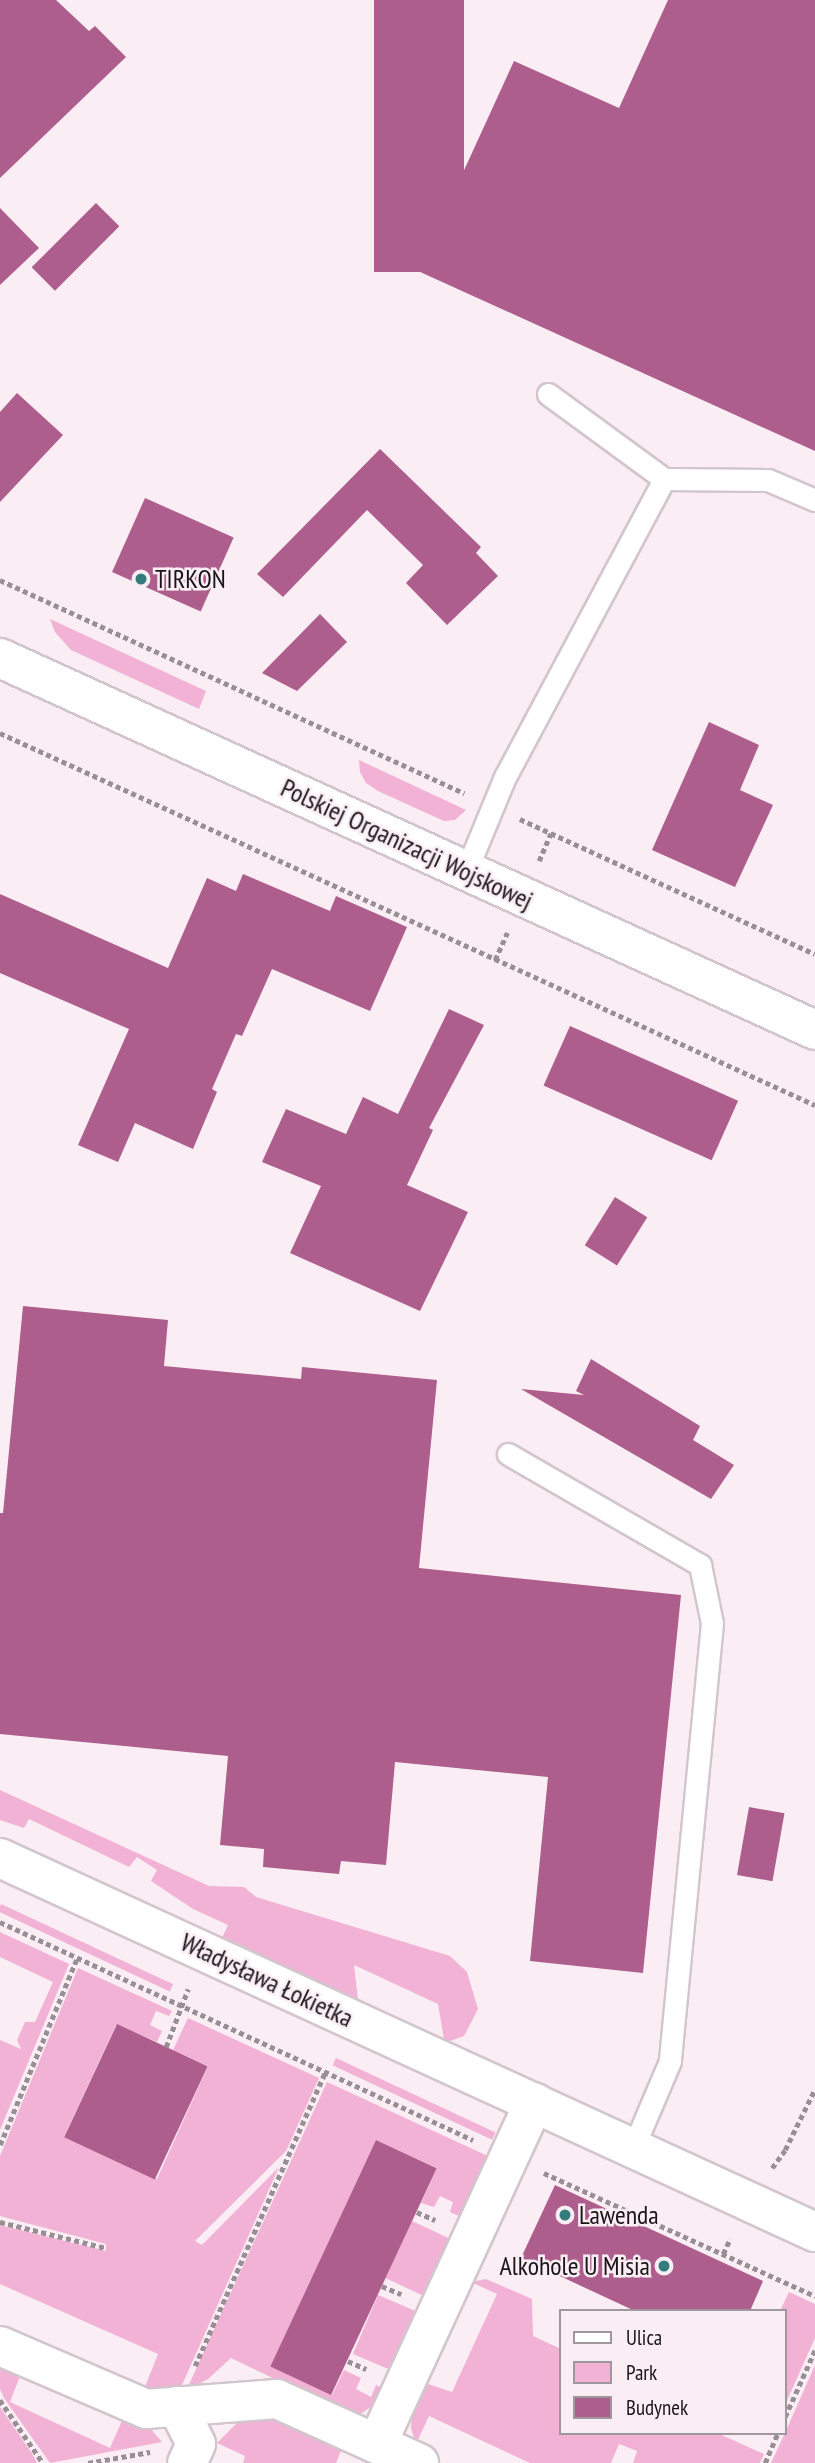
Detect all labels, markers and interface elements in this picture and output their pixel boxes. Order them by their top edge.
place label: TIRKON [155,563,226,595]
marker: TIRKON [133,571,149,587]
street label: Polskiej Organizacji Wojskowej [276,772,538,916]
street label: Władysława Łokietka [176,1926,358,2034]
place label: Lawenda [579,2199,659,2231]
marker: Lawenda [557,2207,573,2223]
place label: Alkohole U Misia [500,2250,650,2282]
marker: Alkohole U Misia [656,2258,672,2274]
legend [560,2309,787,2435]
text: Ulica [626,2324,662,2351]
text: Park [626,2359,657,2386]
text: Budynek [626,2394,688,2421]

